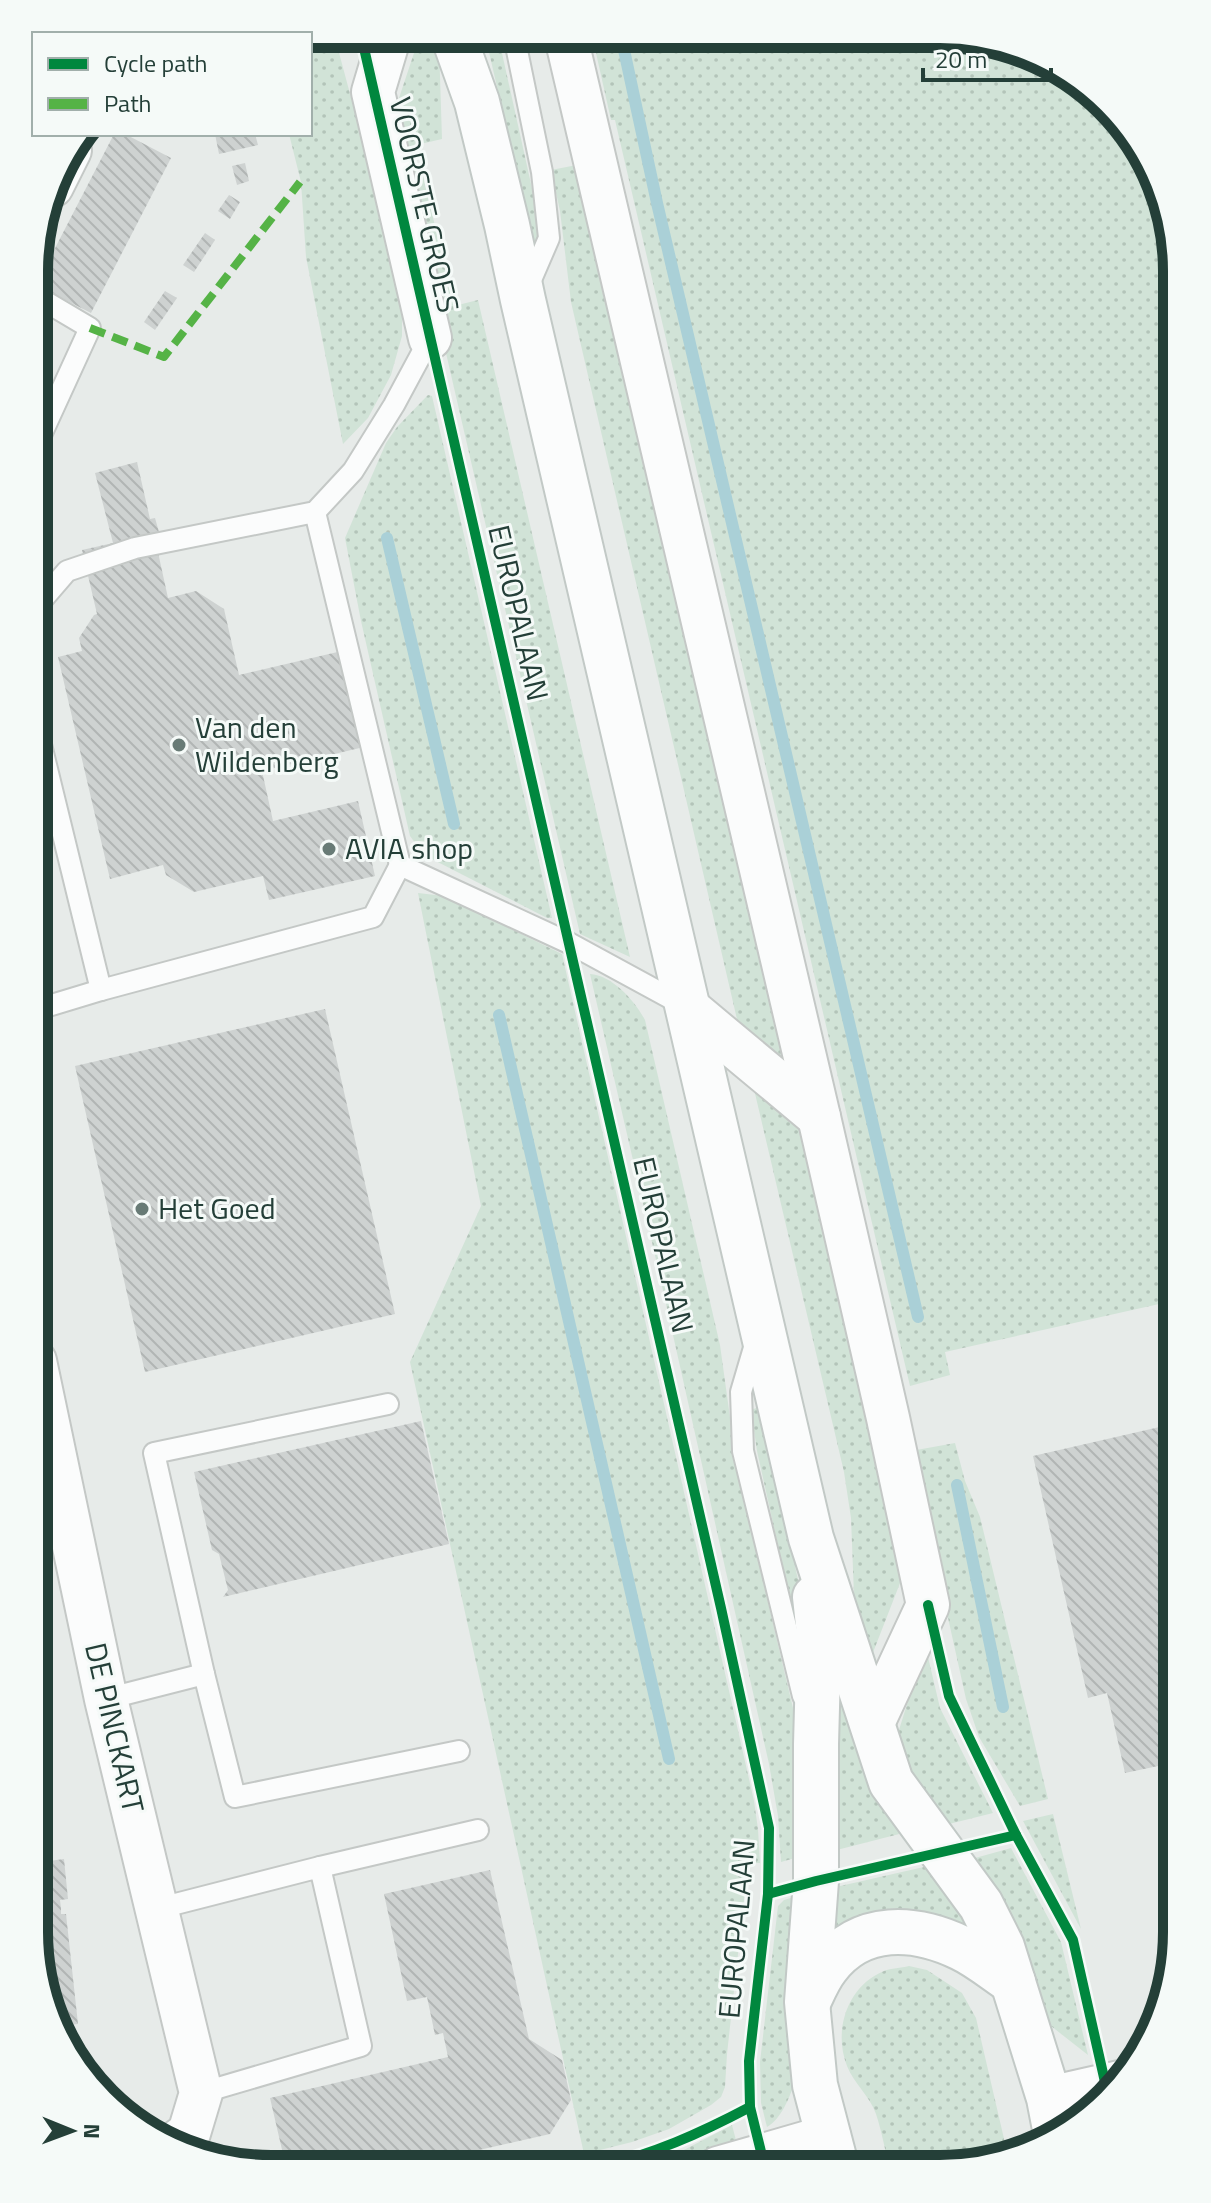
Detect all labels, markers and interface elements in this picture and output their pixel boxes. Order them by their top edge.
legend [32,32,312,136]
scale bar [923,32,1051,82]
text: 20 m [935,41,987,77]
text: Cycle path [104,45,207,81]
text: Path [104,85,151,121]
street label: VOORSTE GROES [378,92,472,317]
street label: EUROPALAAN [476,520,562,705]
place label: Van den Wildenberg [195,704,339,784]
marker: Van den Wildenberg [170,736,188,754]
place label: AVIA shop [345,825,473,871]
marker: AVIA shop [320,840,338,858]
street label: EUROPALAAN [621,1152,707,1337]
place label: Het Goed [158,1185,276,1231]
marker: Het Goed [133,1200,151,1218]
street label: DE PINCKART [73,1638,157,1818]
street label: EUROPALAAN [705,1838,767,2020]
north arrow [32,2091,112,2171]
text: N [75,2123,109,2139]

